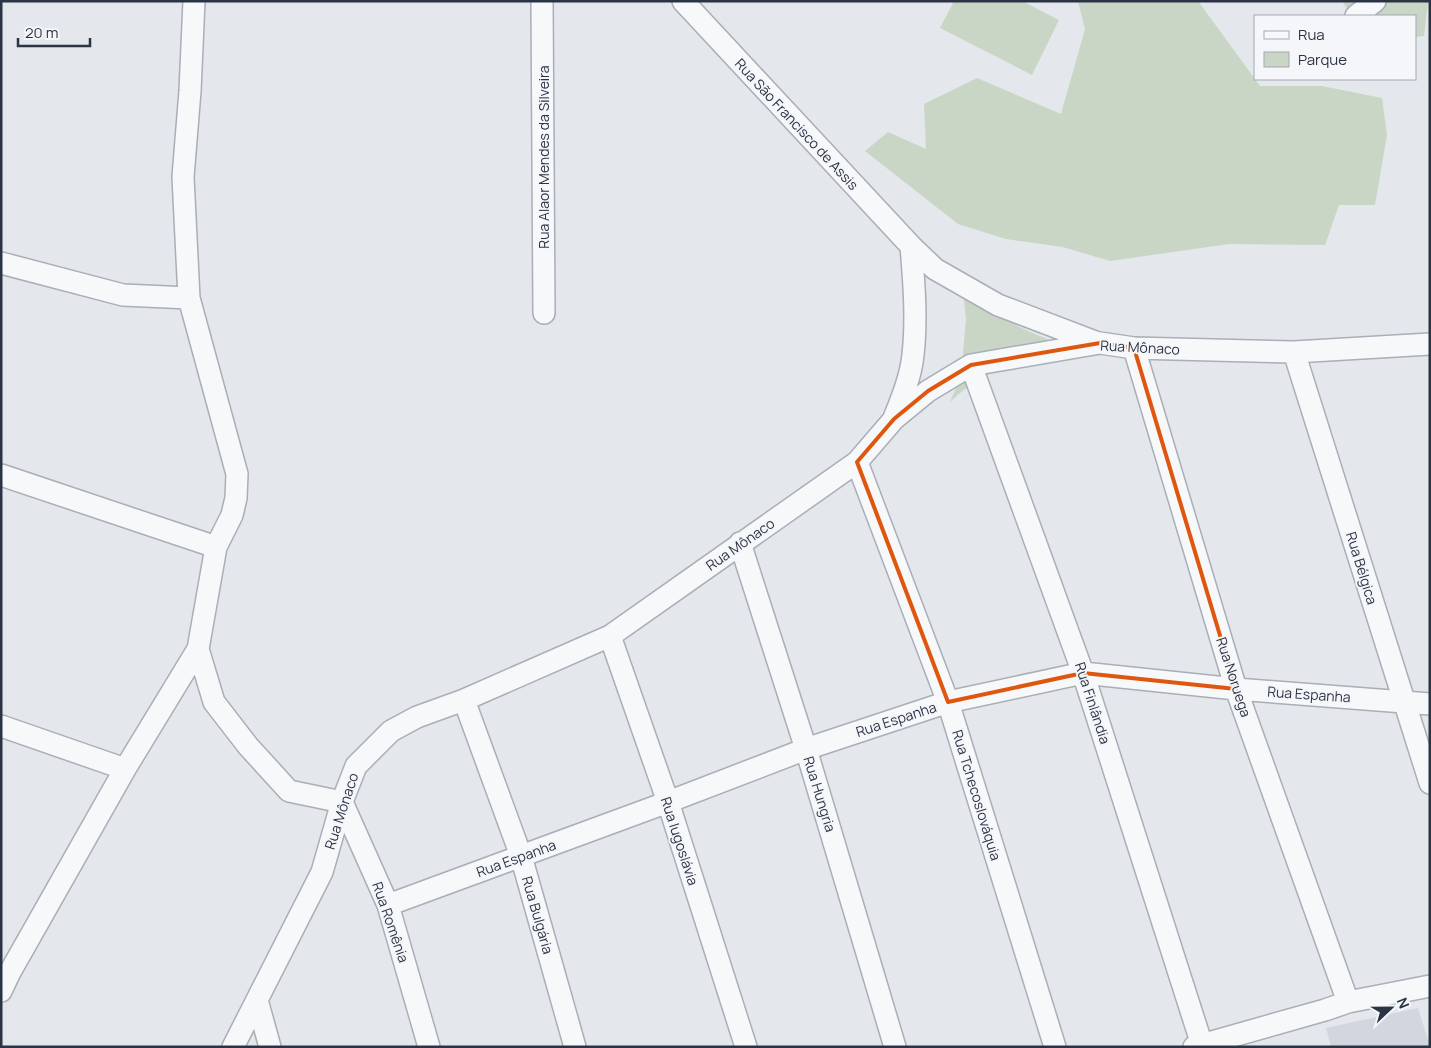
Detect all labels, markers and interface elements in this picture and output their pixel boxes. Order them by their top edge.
scale bar [18,15,90,47]
legend [1254,15,1416,80]
text: 20 m [25,22,58,43]
text: Rua [1298,24,1325,45]
text: Parque [1298,49,1347,70]
street label: Rua São Francisco de Assis [731,54,863,194]
street label: Rua Alaor Mendes da Silveira [534,65,553,249]
street label: Rua Mônaco [1100,335,1180,359]
street label: Rua Mônaco [702,513,778,575]
street label: Rua Bélgica [1342,529,1382,607]
street label: Rua Noruega [1212,634,1256,720]
street label: Rua Finlândia [1071,660,1115,746]
street label: Rua Espanha [1267,682,1351,706]
street label: Rua Espanha [853,697,939,741]
street label: Rua Tchecoslováquia [948,727,1006,863]
street label: Rua Hungria [799,754,841,834]
street label: Rua Mônaco [320,770,362,852]
street label: Rua Iugoslávia [657,794,703,888]
street label: Rua Espanha [474,835,558,881]
street label: Rua Bulgária [518,874,558,956]
street label: Rua Romênia [368,879,414,965]
north arrow [1366,983,1416,1033]
text: N [1393,995,1414,1011]

